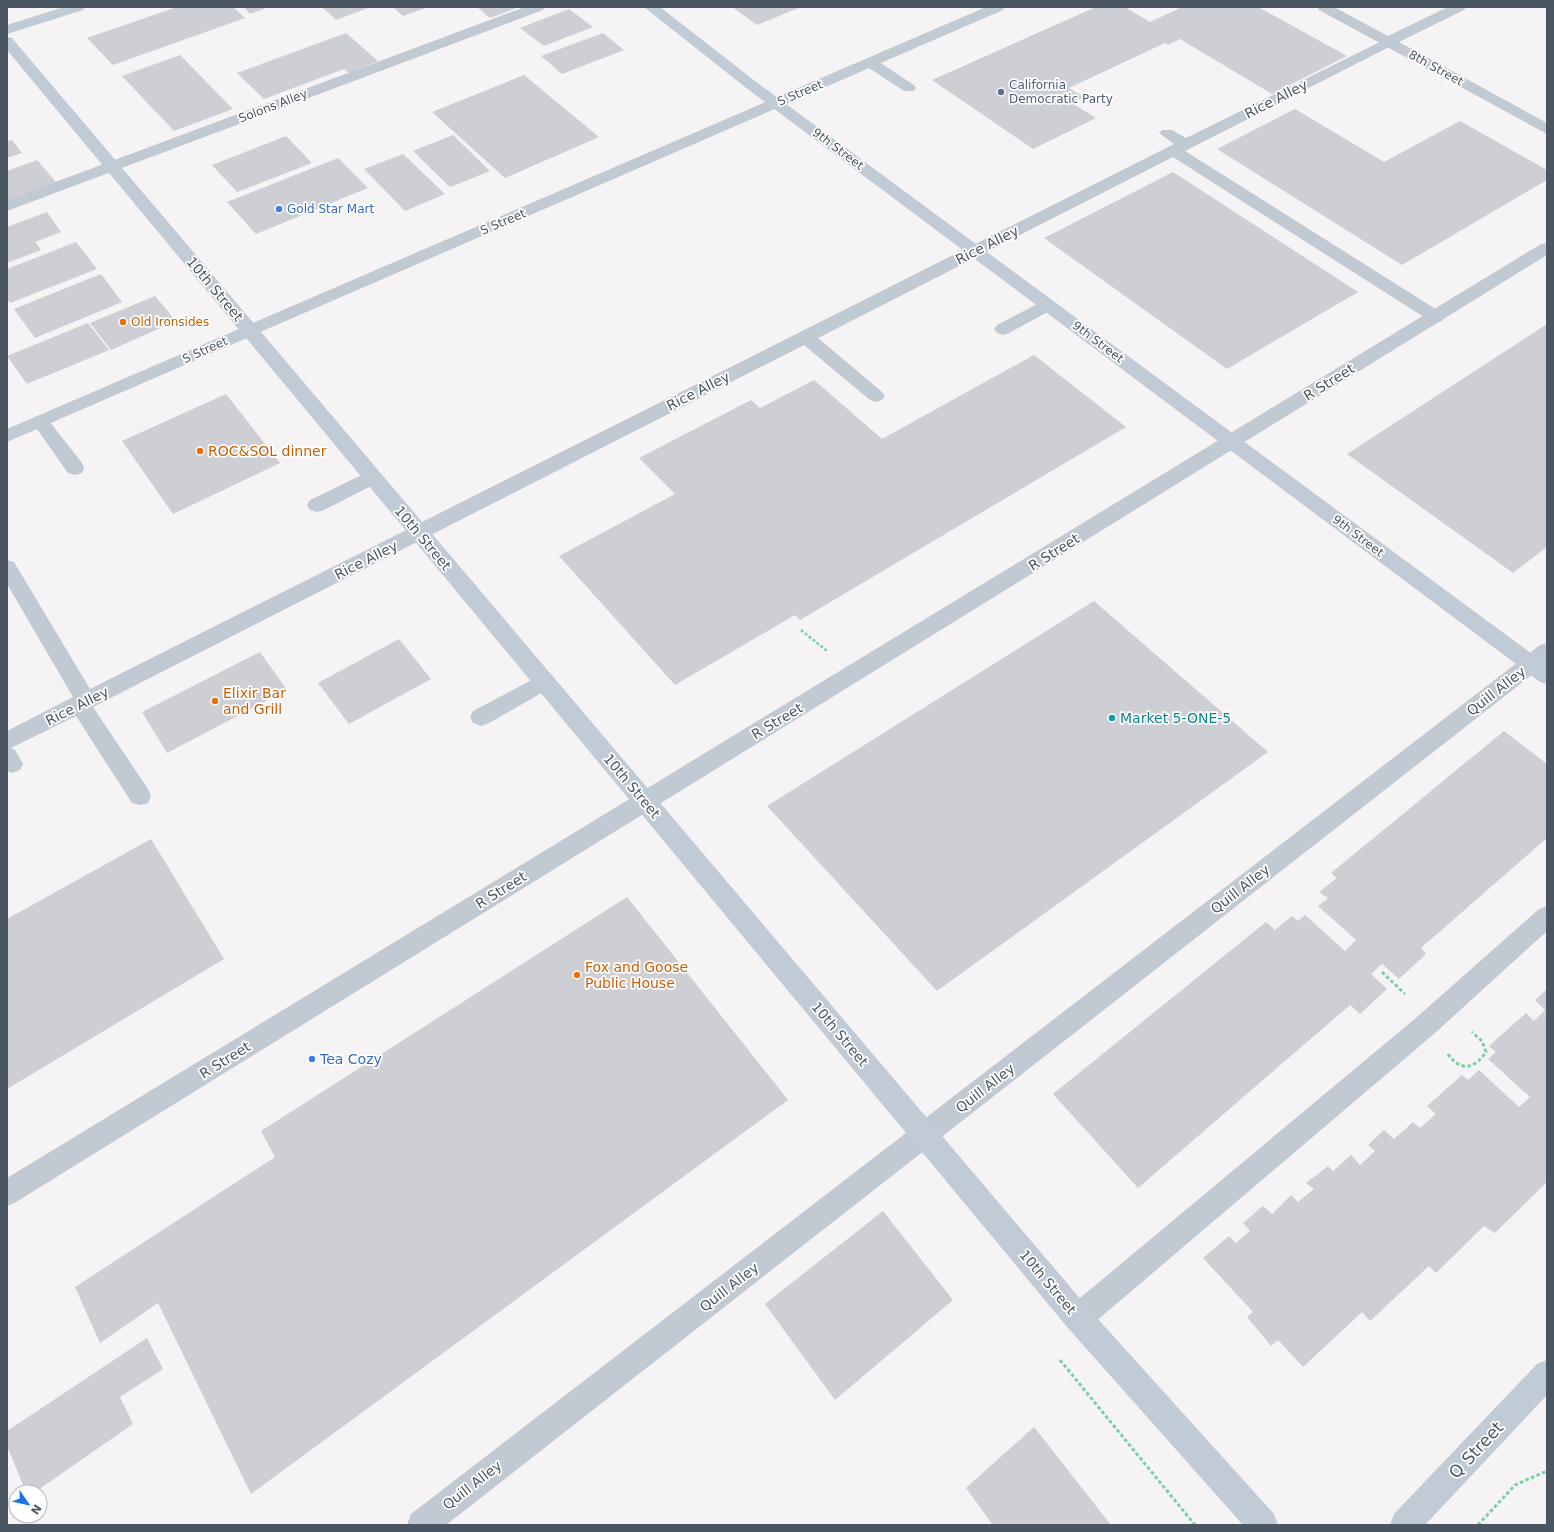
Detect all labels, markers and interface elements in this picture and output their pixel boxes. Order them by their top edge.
street label: 8th Street [1406,47,1466,89]
street label: Rice Alley [1242,76,1310,122]
street label: S Street [775,77,825,109]
place label: California Democratic Party [1009,78,1113,106]
street label: Solons Alley [237,86,309,126]
marker: California Democratic Party [996,87,1006,97]
street label: 9th Street [810,125,866,173]
place label: Gold Star Mart [287,202,374,216]
marker: Gold Star Mart [274,204,284,214]
street label: S Street [478,206,528,238]
street label: Rice Alley [953,222,1021,268]
street label: 10th Street [183,254,247,325]
place label: Old Ironsides [131,315,209,329]
marker: Old Ironsides [118,317,128,327]
street label: 9th Street [1070,318,1126,366]
street label: S Street [180,334,230,366]
street label: R Street [1301,360,1358,404]
street label: Rice Alley [664,368,732,414]
place label: ROC&SOL dinner [208,443,327,459]
marker: ROC&SOL dinner [195,446,205,456]
street label: 10th Street [391,503,455,574]
street label: 9th Street [1330,512,1386,560]
street label: R Street [1026,530,1083,574]
street label: Rice Alley [332,537,400,583]
street label: Quill Alley [1463,663,1529,719]
street label: Rice Alley [43,683,111,729]
place label: Elixir Bar and Grill [223,685,286,717]
marker: Elixir Bar and Grill [210,696,220,706]
street label: R Street [749,699,806,742]
place label: Market 5-ONE-5 [1120,710,1231,726]
marker: Market 5-ONE-5 [1107,713,1117,723]
street label: 10th Street [600,751,664,822]
street label: Quill Alley [1207,861,1273,917]
street label: R Street [473,868,530,912]
place label: Fox and Goose Public House [585,959,688,991]
marker: Fox and Goose Public House [572,970,582,980]
street label: 10th Street [808,999,872,1070]
street label: R Street [197,1038,254,1082]
place label: Tea Cozy [319,1051,382,1067]
marker: Tea Cozy [307,1054,317,1064]
street label: Quill Alley [952,1060,1018,1116]
street label: 10th Street [1016,1247,1080,1318]
street label: Quill Alley [696,1259,762,1315]
street label: Q Street [1445,1417,1508,1483]
street label: Quill Alley [439,1457,505,1513]
north arrow [8,1484,48,1524]
text: N [28,1502,44,1517]

